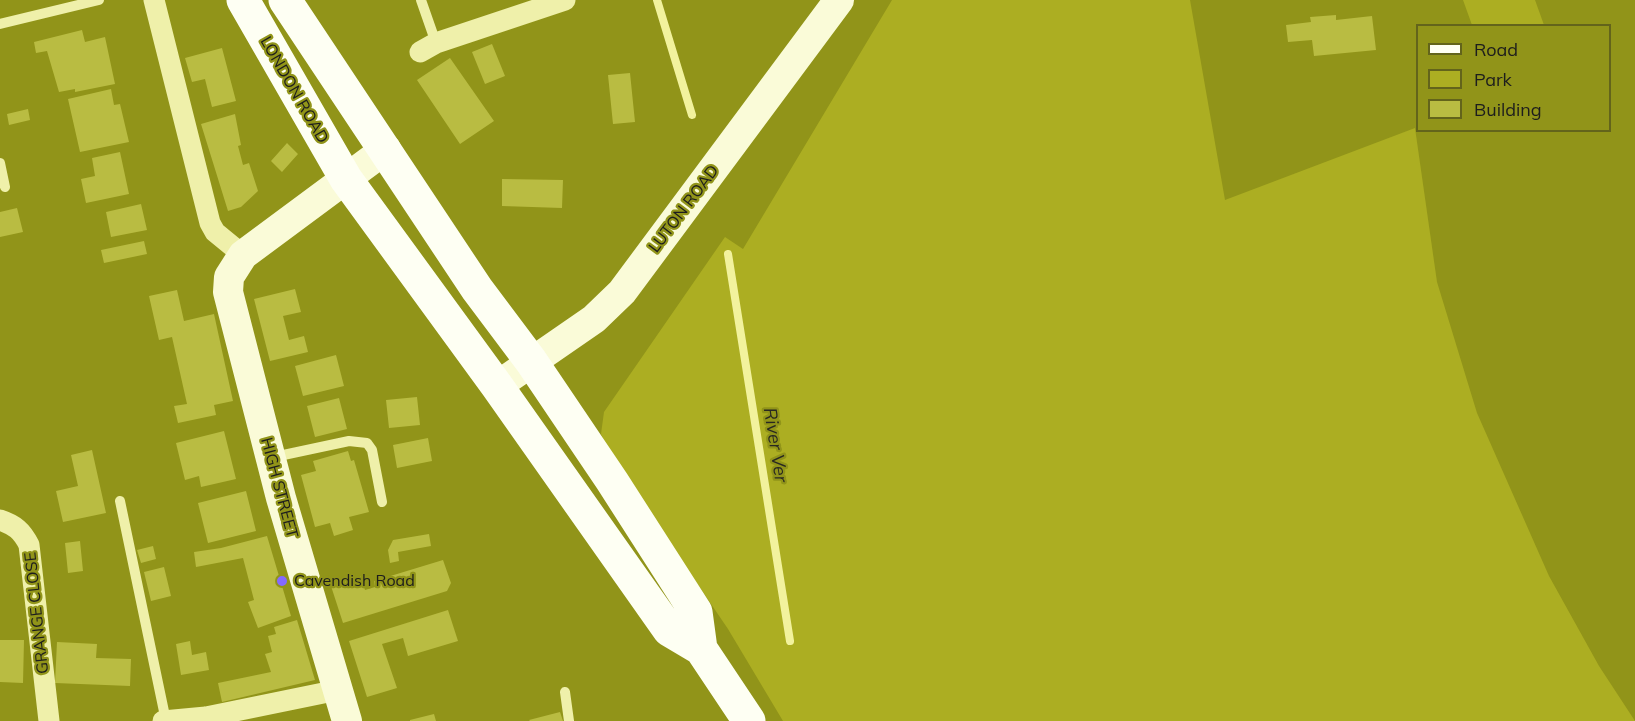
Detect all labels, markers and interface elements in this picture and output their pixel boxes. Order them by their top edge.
legend [1416,24,1611,132]
street label: LONDON ROAD [256,33,332,147]
text: Road [1474,38,1518,61]
text: Park [1474,68,1512,91]
text: Building [1474,98,1542,121]
street label: LUTON ROAD [645,162,723,256]
water label: River Ver [758,406,792,484]
street label: HIGH STREET [256,436,302,540]
street label: GRANGE CLOSE [21,551,53,675]
place label: Cavendish Road [294,571,415,591]
marker: Cavendish Road [275,574,289,588]

